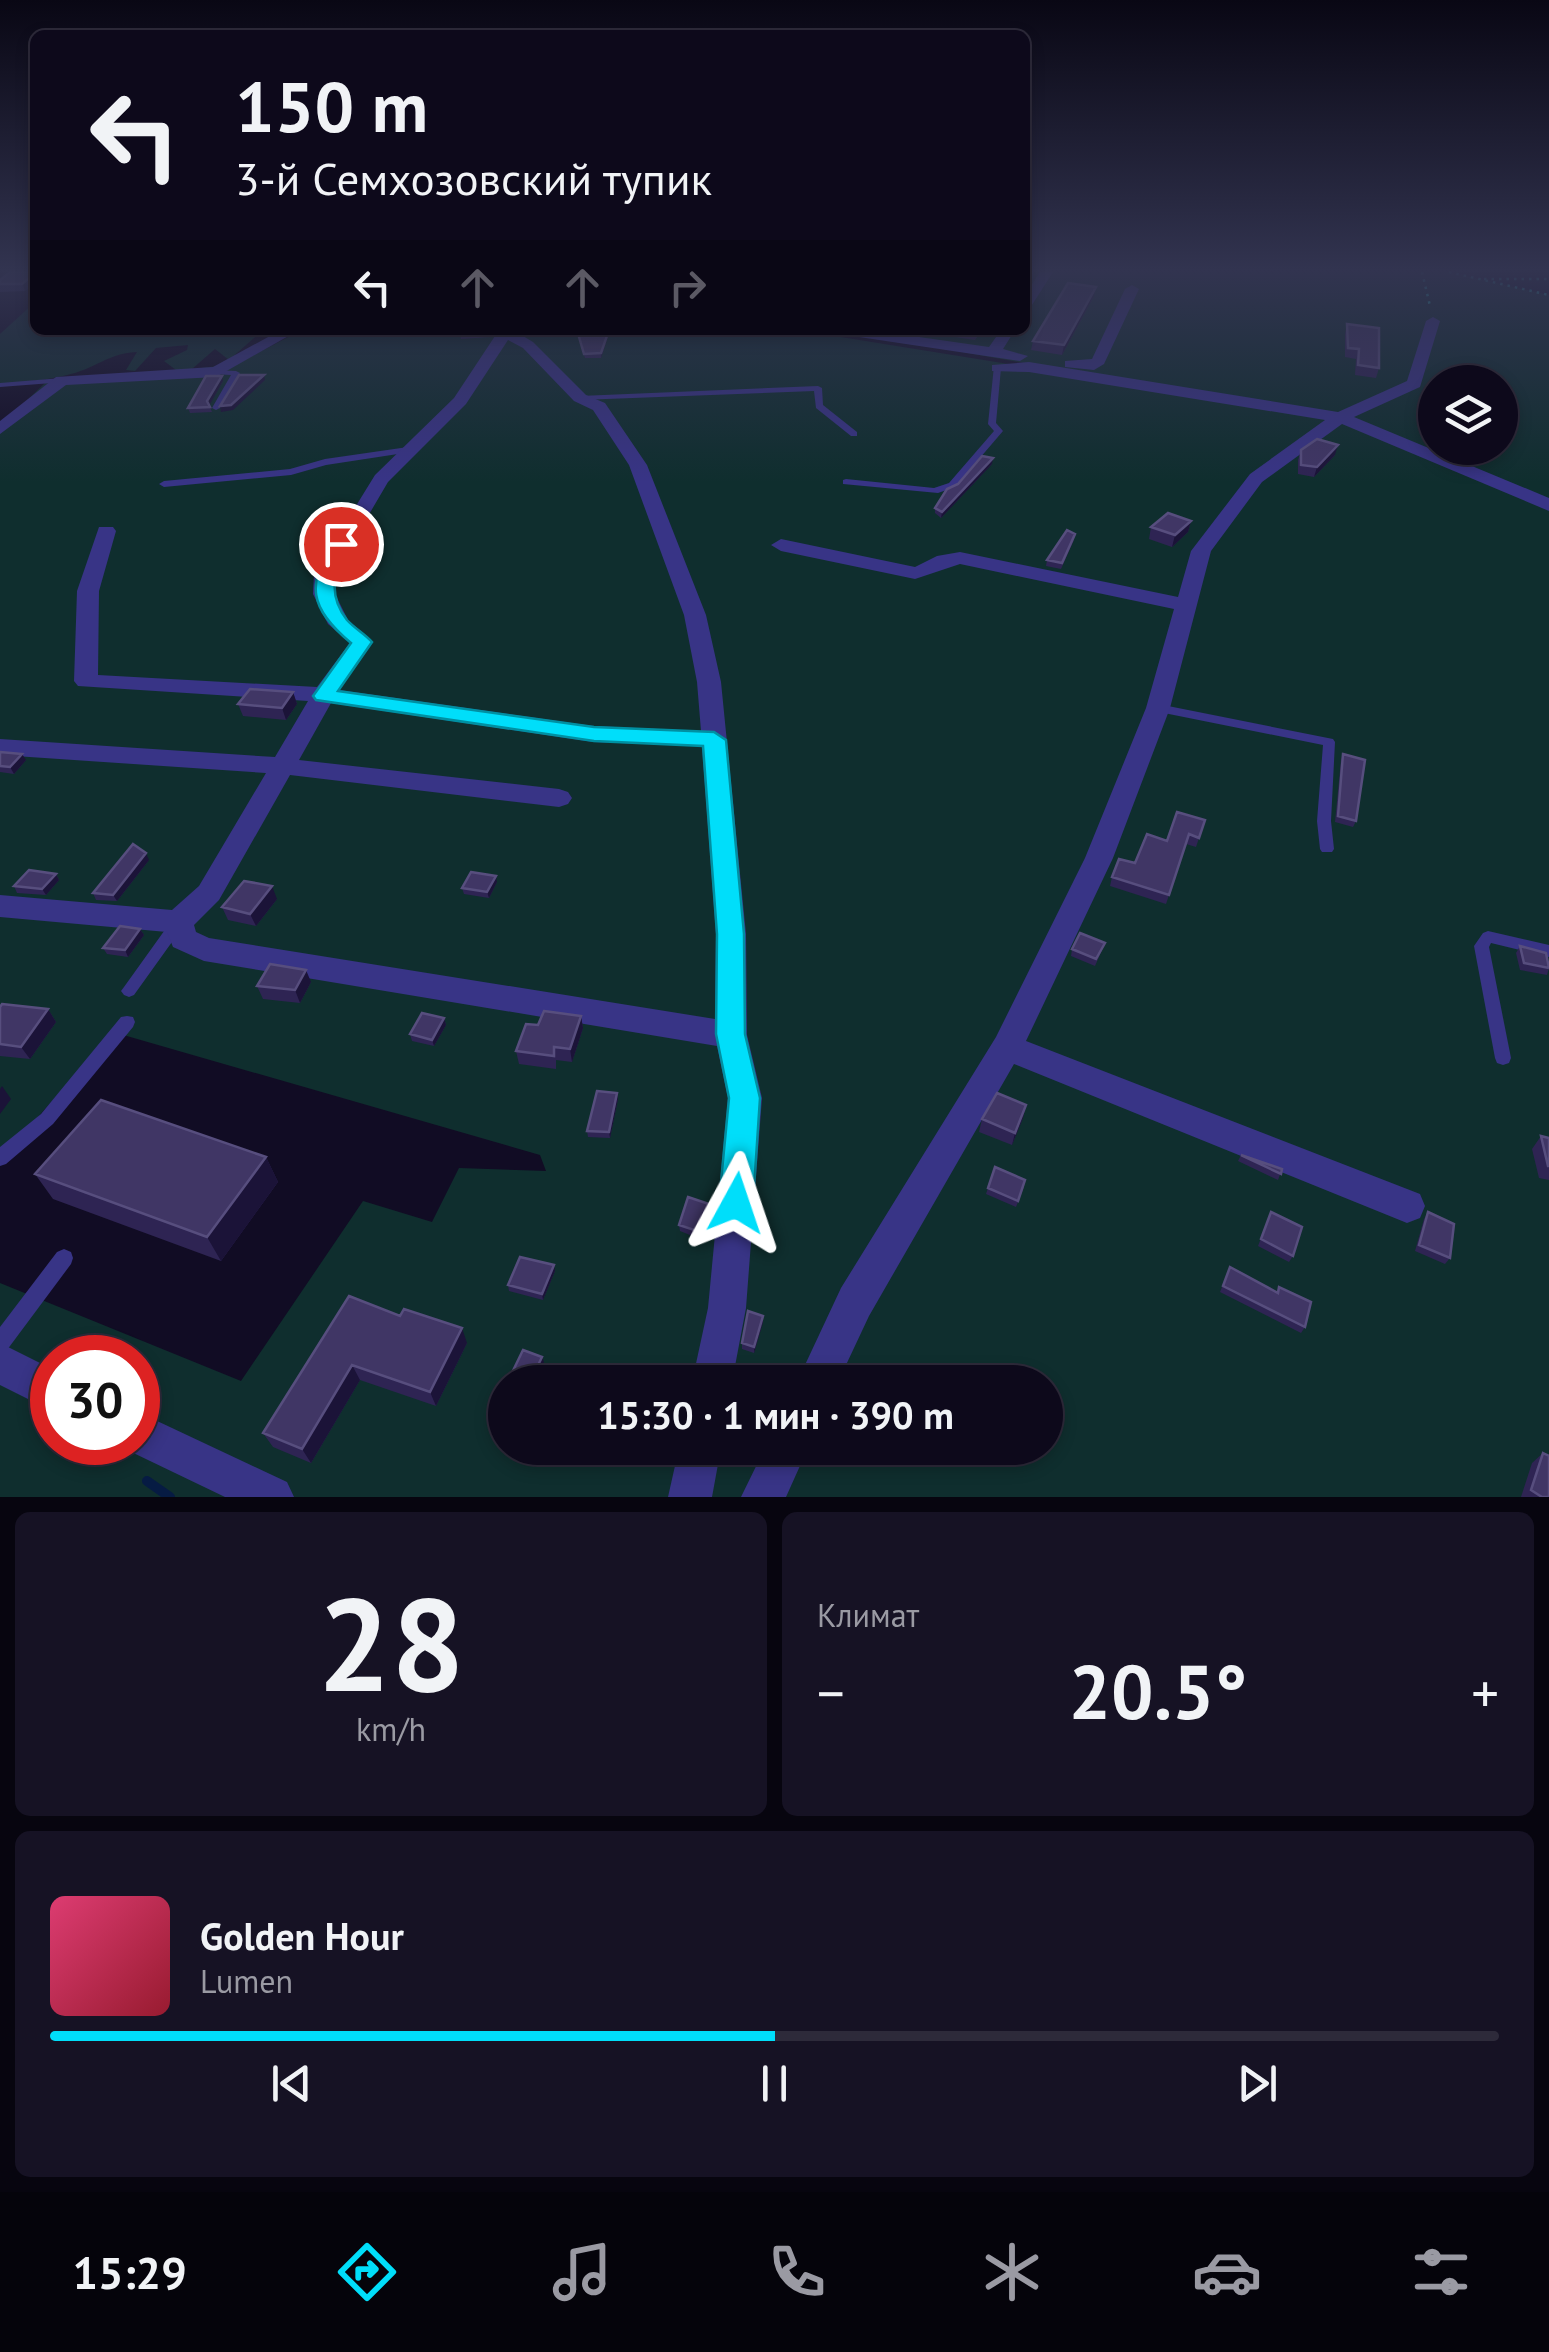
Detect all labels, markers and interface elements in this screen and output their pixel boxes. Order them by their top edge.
text: 150 m [235,61,428,151]
icon: left [70,70,200,200]
text: 3-й Семхозовский тупик [235,149,712,207]
icon: left [345,260,400,315]
icon: ahead [450,260,505,315]
icon: ahead [555,260,610,315]
icon: right [660,260,715,315]
map controls [1418,365,1518,465]
button: layers [1418,365,1518,465]
pin [299,502,384,587]
icon: arrive [314,517,369,572]
position arrow [684,1151,788,1255]
speed limit sign: 30 [30,1335,160,1465]
text: 15:30 · 1 мин · 390 m [597,1390,954,1439]
text: 28 [317,1559,465,1727]
text: Климат [817,1594,919,1636]
text: 20.5° [1069,1643,1247,1740]
text: − [817,1657,845,1728]
text: + [1471,1657,1499,1728]
text: km/h [356,1708,426,1750]
text: Golden Hour [200,1911,404,1960]
text: Lumen [200,1960,293,2002]
icon: previous [264,2056,319,2111]
icon: pause [747,2056,802,2111]
icon: next [1230,2056,1285,2111]
icon: directions [332,2237,402,2307]
icon: music [547,2237,617,2307]
icon: phone [762,2237,832,2307]
icon: climate [977,2237,1047,2307]
icon: car [1192,2237,1262,2307]
icon: filters [1406,2237,1476,2307]
text: 15:29 [72,2243,187,2301]

